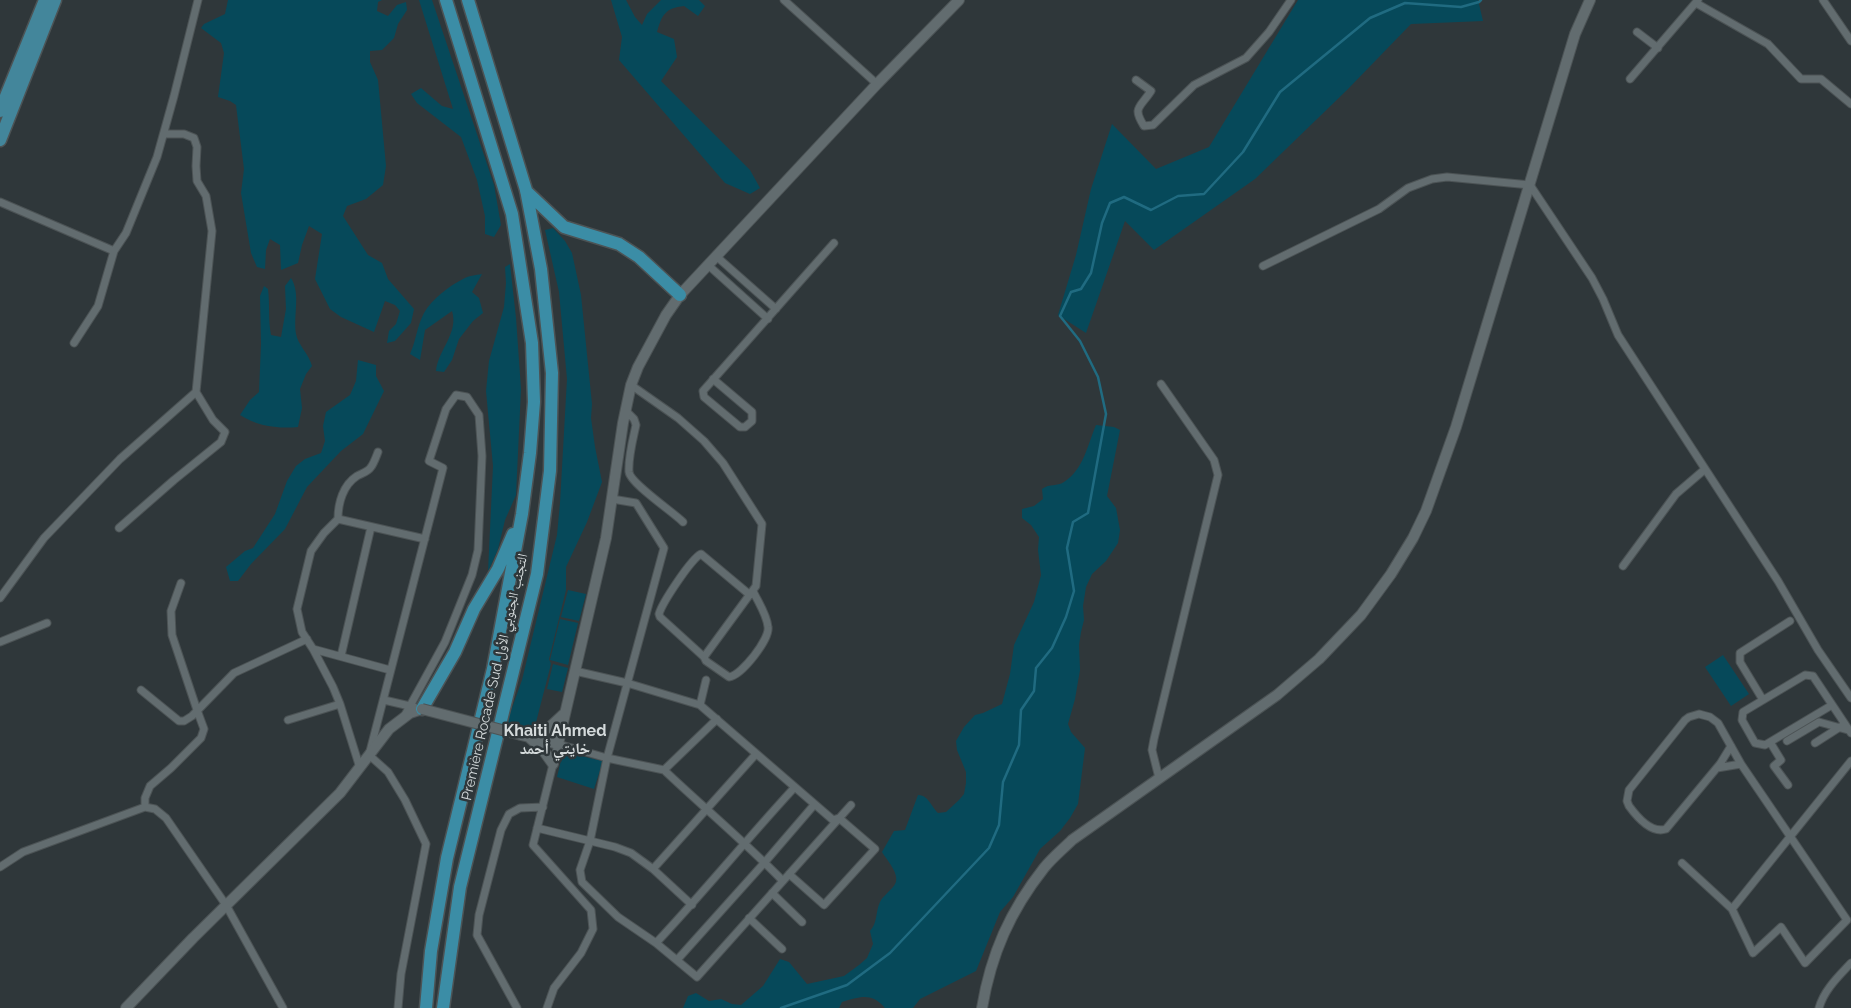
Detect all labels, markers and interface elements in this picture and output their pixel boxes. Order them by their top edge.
street label: Première Rocade Sud التجنب الجنوبي الأول [458,552,532,802]
district label: Khaiti Ahmed خايتي أحمد [504,721,606,759]

